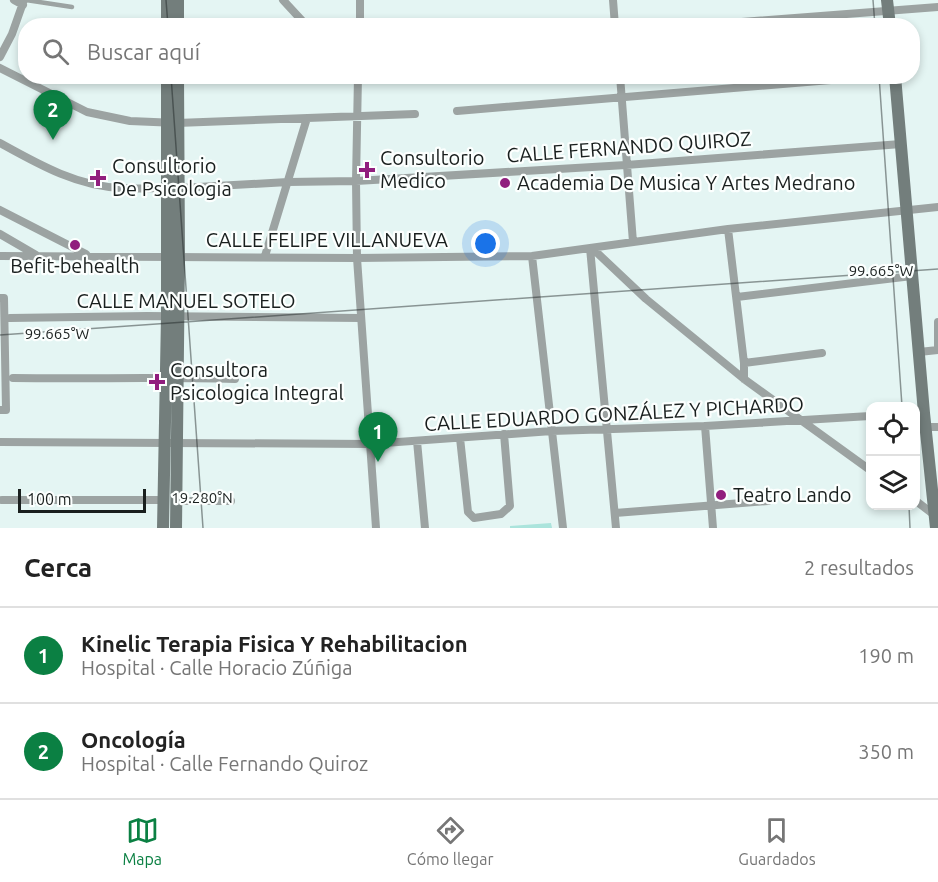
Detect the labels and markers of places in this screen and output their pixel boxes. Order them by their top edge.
pin: 2 [34,90,72,140]
place label: Consultorio Medico [380,146,484,192]
place label: Consultorio De Psicologia [112,154,232,200]
marker: Consultorio Medico [358,161,376,179]
marker: Consultorio De Psicologia [89,169,107,187]
place label: Academia De Musica Y Artes Medrano [517,171,855,194]
marker: Academia De Musica Y Artes Medrano [498,176,512,190]
marker: Befit-behealth [68,238,82,252]
place label: Befit-behealth [10,254,140,277]
place label: Consultora Psicologica Integral [170,358,344,404]
marker: Consultora Psicologica Integral [148,373,166,391]
pin: 1 [358,412,398,462]
place label: Teatro Lando [733,483,851,506]
marker: Teatro Lando [714,488,728,502]

